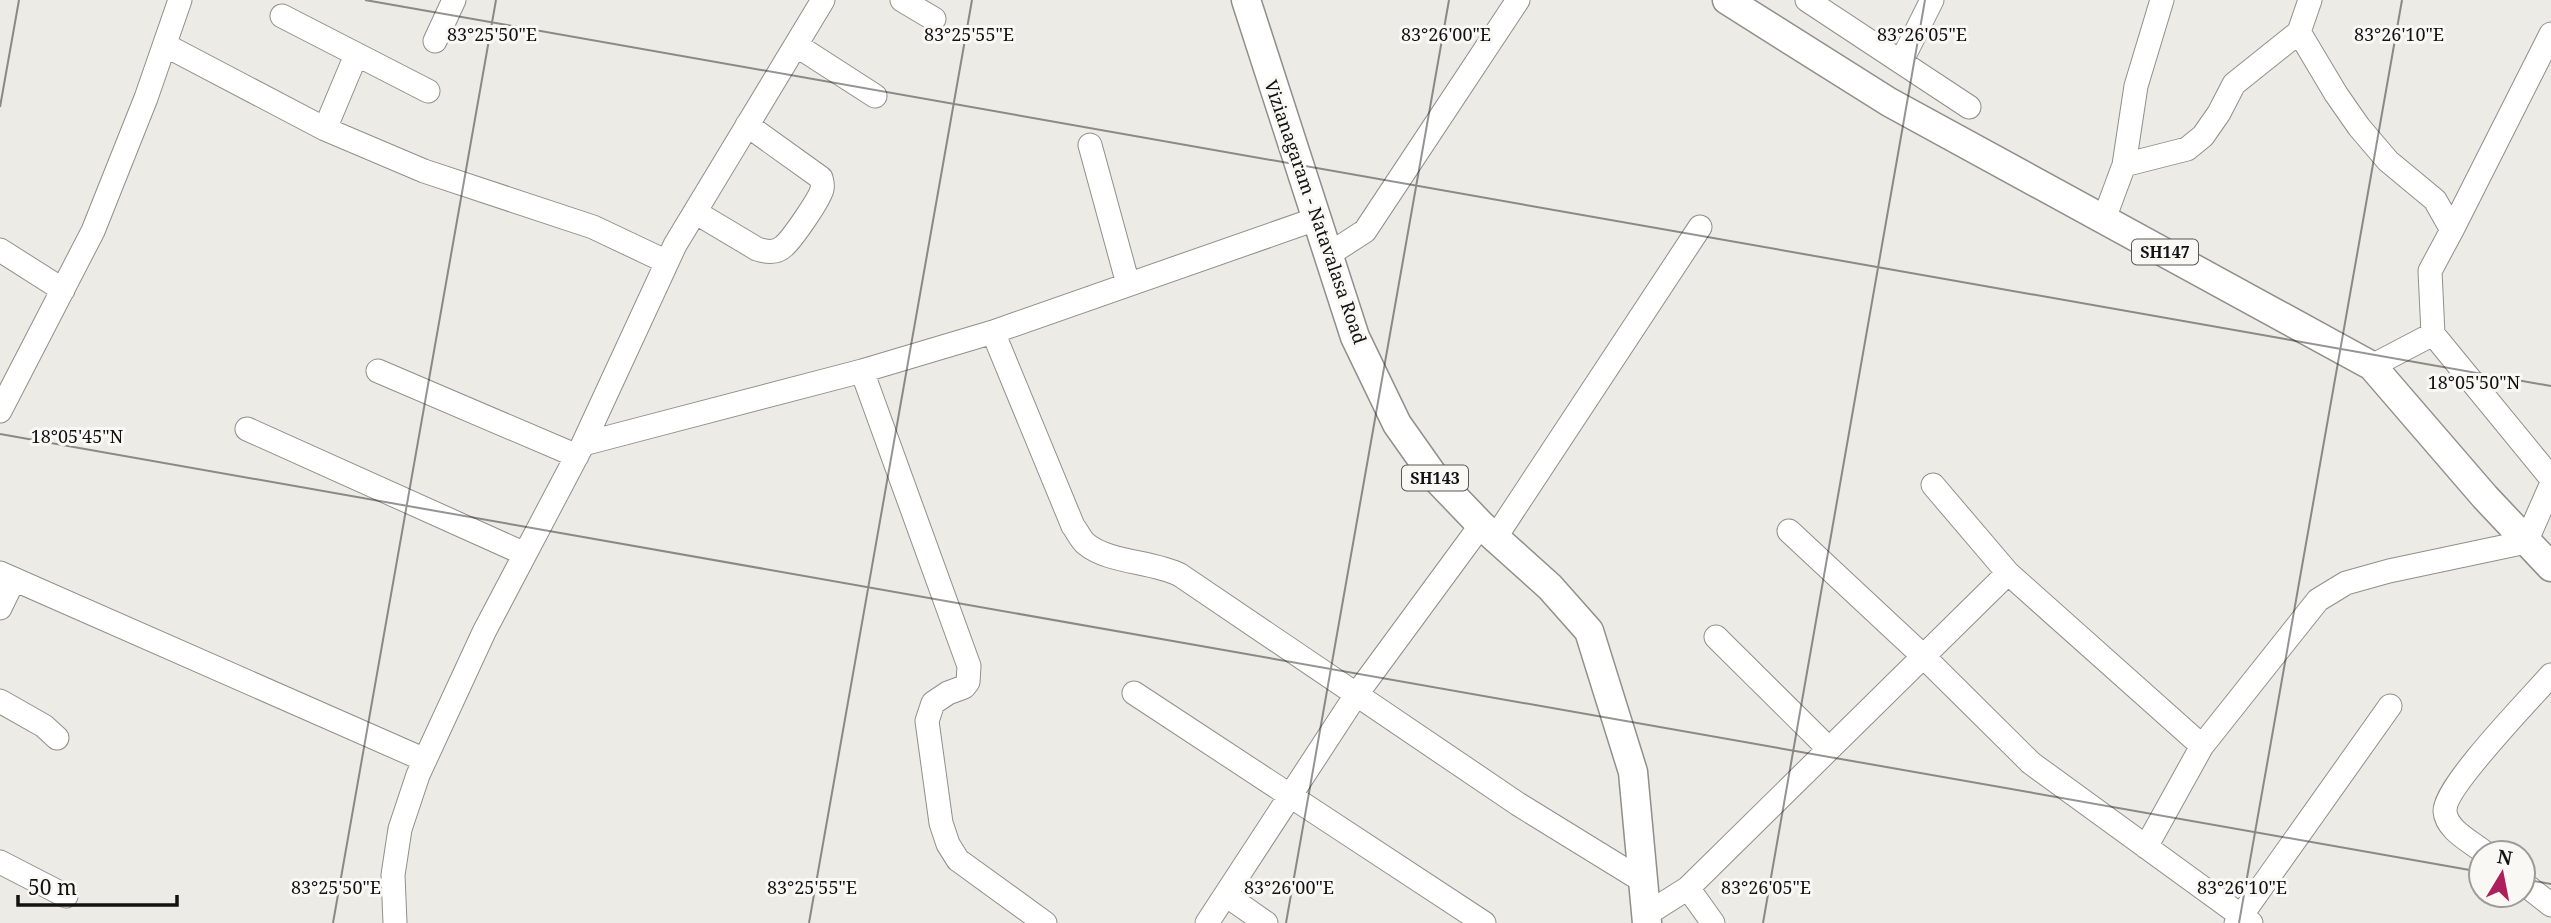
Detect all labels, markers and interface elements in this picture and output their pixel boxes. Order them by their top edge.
text: 83°25'50"E [447,22,537,46]
text: 83°25'55"E [924,22,1014,46]
text: 83°26'00"E [1401,22,1491,46]
text: 83°26'05"E [1877,22,1967,46]
text: 83°26'10"E [2354,22,2444,46]
street label: Vizianagaram - Natavalasa Road [1259,76,1372,347]
road number: SH147 [2132,240,2198,264]
text: 18°05'50"N [2428,370,2521,394]
text: 18°05'45"N [31,424,124,448]
road number: SH143 [1402,466,1468,491]
north arrow [2467,839,2537,909]
text: N [2495,843,2515,871]
scale bar [18,864,177,908]
text: 50 m [28,873,77,901]
text: 83°25'50"E [291,875,381,899]
text: 83°25'55"E [767,875,857,899]
text: 83°26'00"E [1244,875,1334,899]
text: 83°26'05"E [1721,875,1811,899]
text: 83°26'10"E [2197,875,2287,899]

